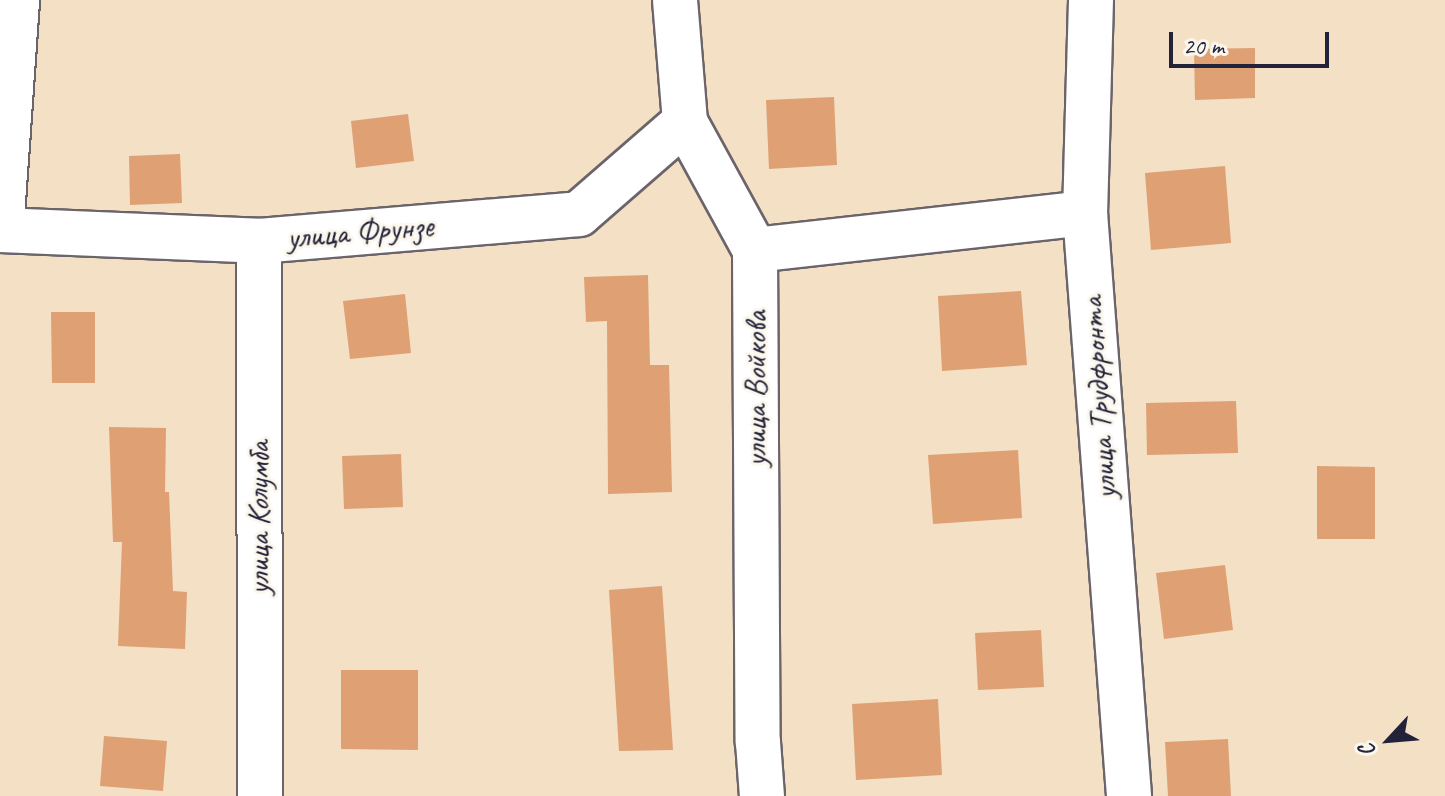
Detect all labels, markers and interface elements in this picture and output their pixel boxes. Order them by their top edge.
scale bar [1173,16,1333,66]
text: 20 m [1183,31,1224,61]
street label: улица Фрунзе [286,207,434,257]
street label: улица Трудфронта [1073,297,1125,499]
street label: улица Войкова [737,311,775,467]
street label: улица Колумба [240,439,278,597]
north arrow [1349,700,1429,780]
text: С [1352,740,1382,762]

